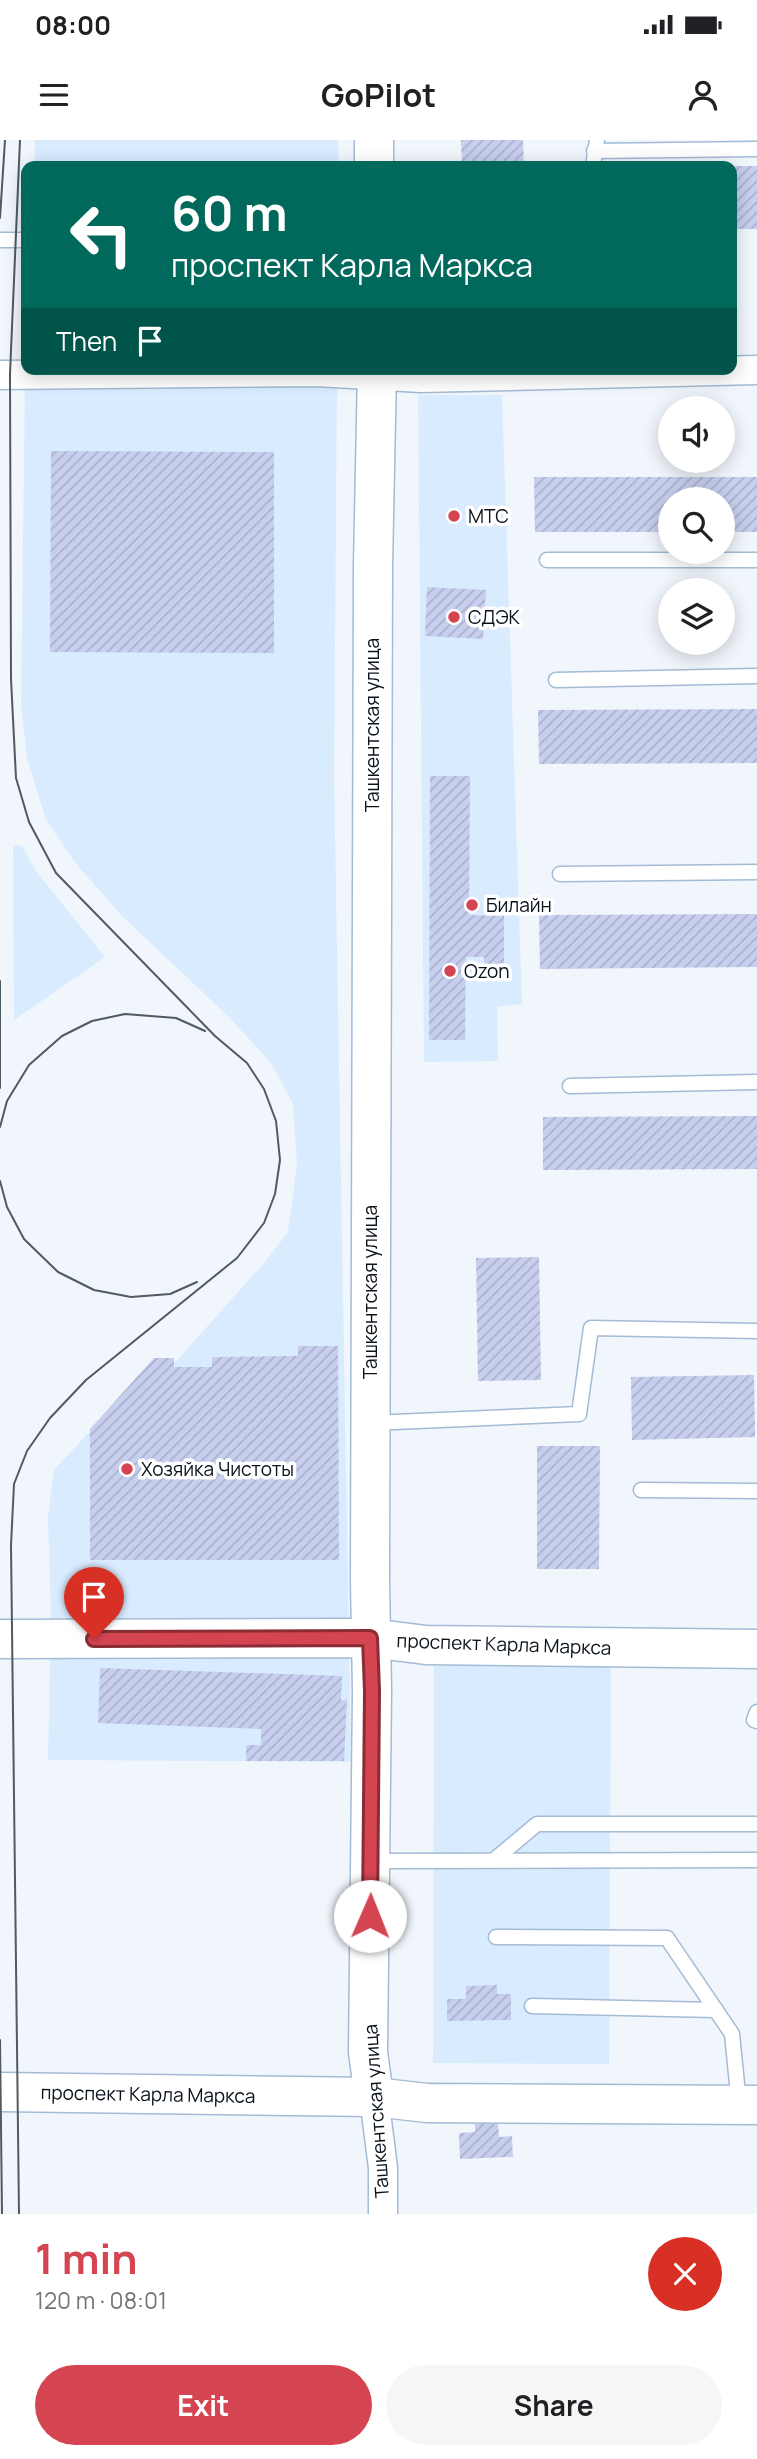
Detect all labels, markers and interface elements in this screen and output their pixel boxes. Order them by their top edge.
text: 08:00 [35,7,111,43]
text: GoPilot [321,73,436,117]
icon: menu [35,76,73,114]
icon: person [684,76,722,114]
text: 60 m [171,179,288,246]
icon: left [56,189,147,280]
text: проспект Карла Маркса [171,243,533,287]
icon: arrive [131,322,169,360]
text: Then [56,323,117,359]
map controls [658,396,735,655]
button: sound [658,396,735,473]
button: search [658,487,735,564]
place label: МТС [468,503,509,529]
marker: МТС [446,508,462,524]
button: layers [658,578,735,655]
place label: СДЭК [468,604,521,630]
marker: СДЭК [446,609,462,625]
street label: Ташкентская улица [359,638,385,812]
place label: Билайн [486,892,552,918]
marker: Билайн [464,897,480,913]
place label: Ozon [464,958,510,984]
marker: Ozon [442,963,458,979]
street label: Ташкентская улица [357,1205,383,1379]
place label: Хозяйка Чистоты [141,1456,294,1482]
marker: Хозяйка Чистоты [119,1461,135,1477]
pin [64,1567,124,1639]
icon: arrive [75,1578,113,1616]
street label: проспект Карла Маркса [396,1627,612,1661]
position arrow [333,1879,407,1953]
street label: Ташкентская улица [357,2023,395,2199]
street label: проспект Карла Маркса [40,2079,256,2109]
text: 1 min [35,2229,138,2287]
button: close [648,2237,722,2311]
text: 120 m · 08:01 [35,2284,167,2316]
button: Exit [35,2365,372,2445]
button: Share [386,2365,722,2445]

